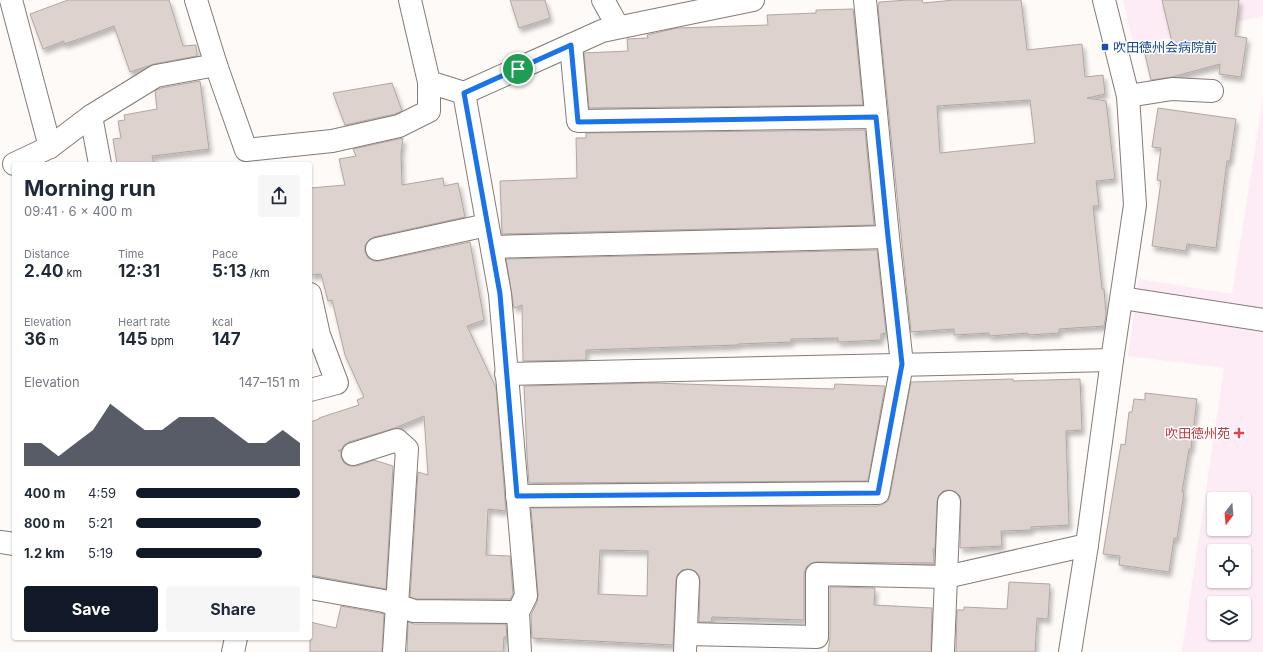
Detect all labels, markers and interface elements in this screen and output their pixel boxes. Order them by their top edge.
place label: 吹田徳州会病院前 [1113,39,1217,55]
marker: 吹田徳州会病院前 [1100,42,1110,52]
pin [501,52,535,86]
icon: arrive [507,58,529,80]
text: Morning run [24,175,156,201]
button: share [258,175,300,217]
text: 09:41 · 6 × 400 m [24,203,132,219]
text: Distance [24,247,69,261]
text: Time [118,247,144,261]
text: Pace [212,247,238,261]
text: 2.40 [24,261,63,281]
text: 12:31 [118,261,160,281]
text: 5:13 [212,261,247,281]
text: km [63,266,82,280]
text: /km [247,266,270,280]
text: Elevation [24,315,71,329]
text: Heart rate [118,315,170,329]
text: kcal [212,315,233,329]
text: 36 [24,329,46,349]
text: 145 [118,329,148,349]
text: 147 [212,329,241,349]
text: m [46,334,59,348]
text: bpm [148,334,174,348]
text: Elevation [24,374,80,390]
text: 147–151 m [239,374,300,390]
place label: 吹田徳州苑 [1165,425,1230,441]
marker: 吹田徳州苑 [1233,427,1245,439]
text: 400 m [24,485,65,501]
text: 4:59 [88,485,116,501]
north arrow [1207,492,1251,536]
map controls [1207,492,1251,640]
text: 800 m [24,515,65,531]
text: 5:21 [88,515,113,531]
button: locate [1207,544,1251,588]
text: 1.2 km [24,545,65,561]
text: 5:19 [88,545,113,561]
button: Save [24,586,158,632]
button: Share [166,586,300,632]
button: layers [1207,596,1251,640]

